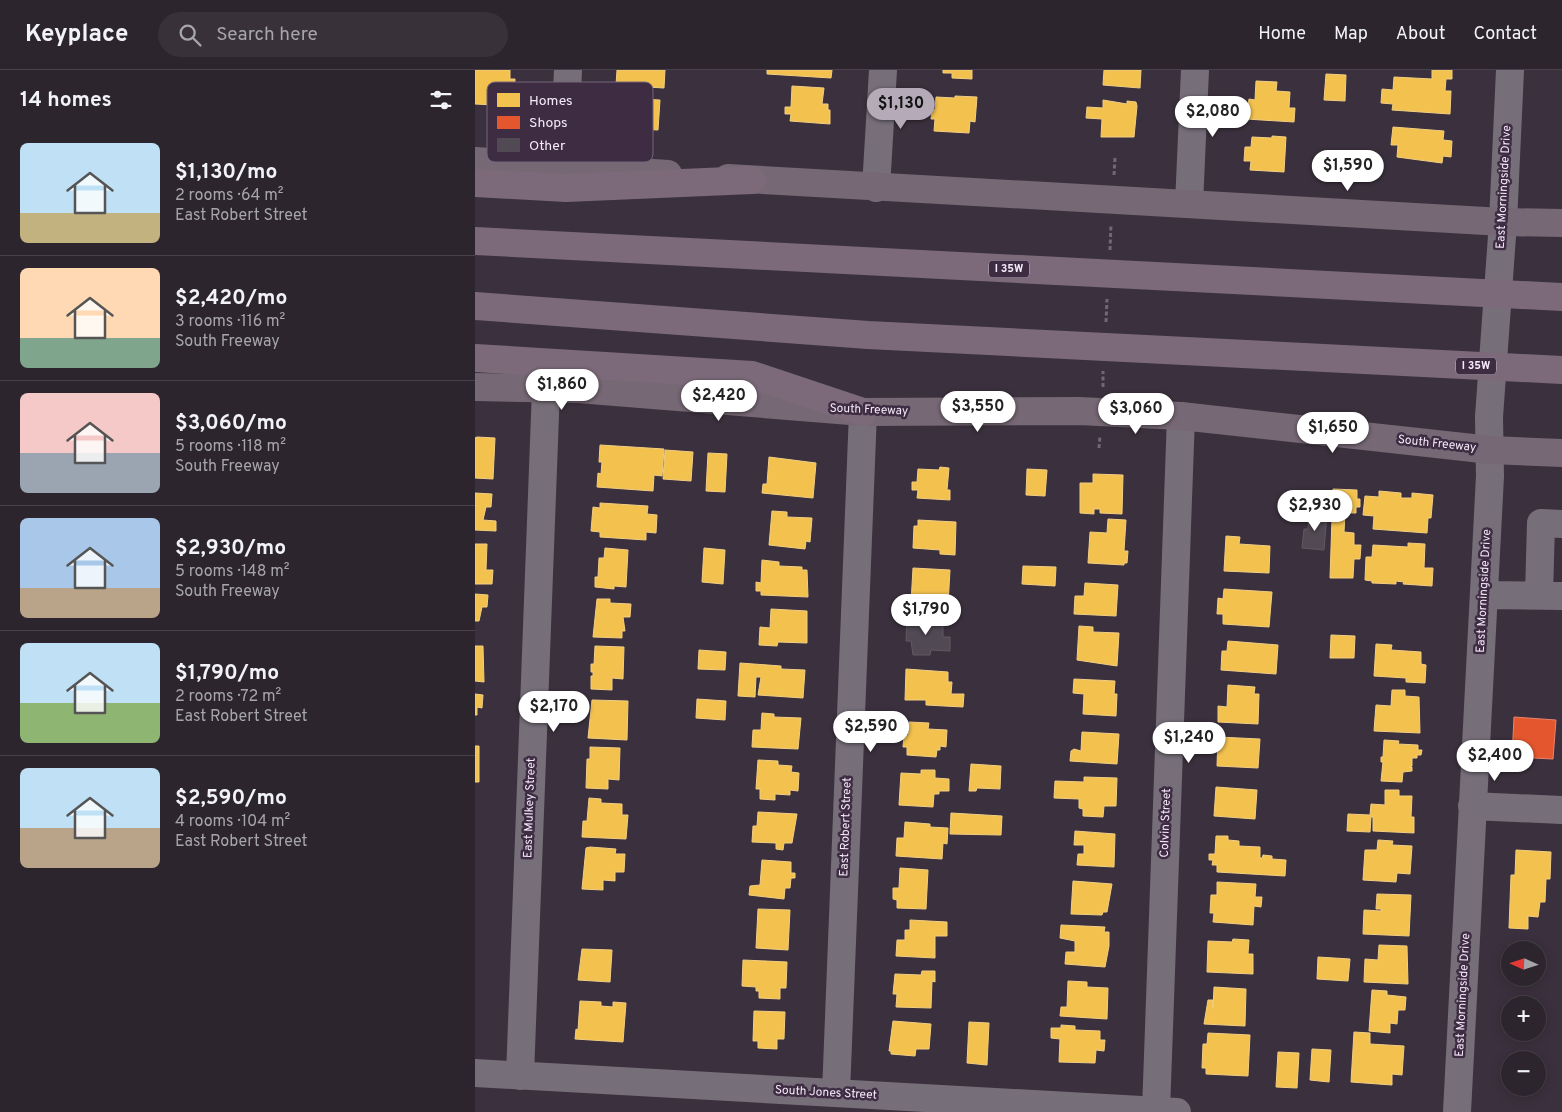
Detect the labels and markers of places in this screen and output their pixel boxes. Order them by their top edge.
pin: $1,130 [860,88,942,130]
pin: $2,080 [1172,96,1254,138]
pin: $1,590 [1307,150,1389,192]
pin: $1,860 [521,368,603,411]
pin: $2,420 [678,380,760,422]
pin: $3,550 [937,390,1019,433]
pin: $3,060 [1095,392,1177,435]
pin: $1,650 [1292,412,1374,454]
pin: $2,930 [1274,490,1356,532]
pin: $1,790 [885,594,967,636]
pin: $2,170 [513,690,595,733]
pin: $2,590 [830,710,912,753]
pin: $1,240 [1148,722,1230,764]
pin: $2,400 [1454,740,1536,782]

